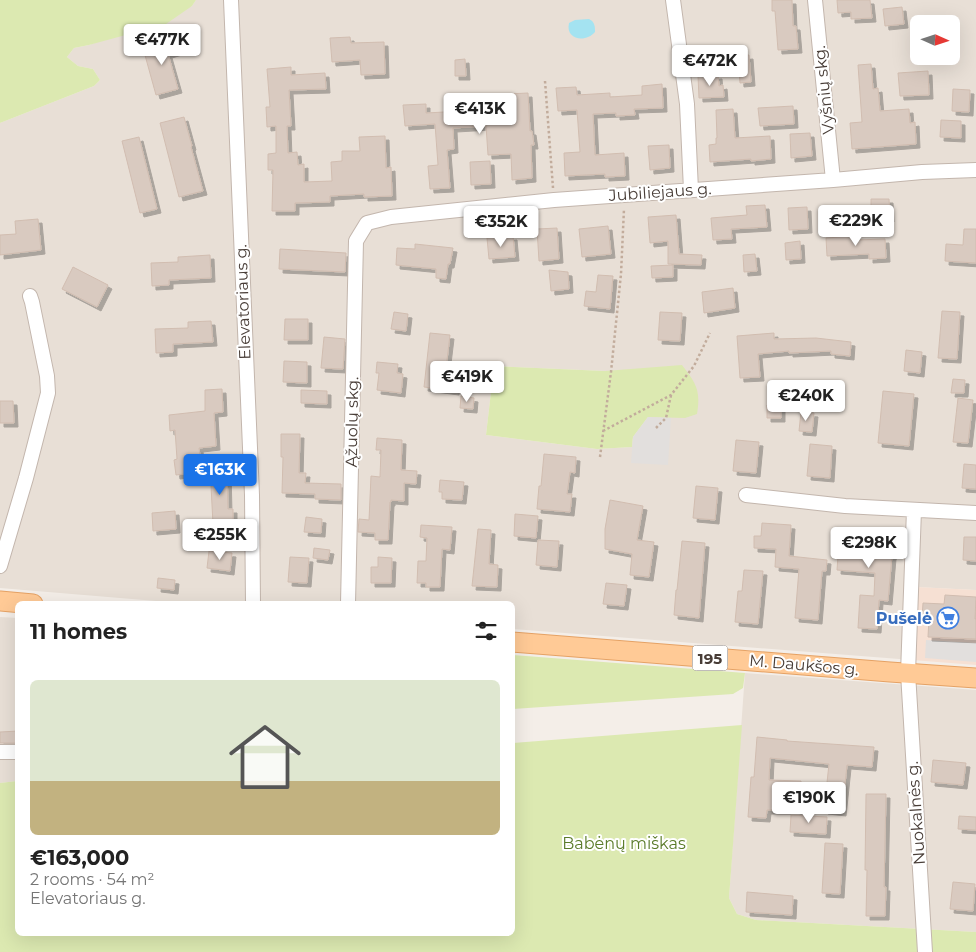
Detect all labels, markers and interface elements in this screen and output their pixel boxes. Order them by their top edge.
north arrow [910,15,960,65]
map controls [910,15,960,65]
pin: €477K [127,23,197,66]
text: €477K [135,30,189,49]
pin: €472K [675,44,745,87]
street label: Vyšnių skg. [810,45,838,135]
text: €472K [683,51,737,70]
pin: €413K [445,92,515,135]
text: €413K [455,99,505,118]
street label: Jubiliejaus g. [607,179,712,205]
pin: €229K [821,204,891,247]
pin: €352K [466,206,536,248]
text: €229K [829,211,883,230]
text: €352K [474,212,528,231]
street label: Elevatoriaus g. [231,244,255,360]
pin: €419K [432,360,502,403]
text: €419K [441,367,493,386]
street label: Ąžuolų skg. [342,376,362,468]
pin: €240K [771,380,841,422]
text: €240K [778,386,834,405]
pin: €163K [185,454,255,496]
text: €163K [195,460,245,479]
pin: €255K [185,518,255,561]
text: €255K [193,525,247,544]
pin: €298K [834,526,904,569]
text: €298K [842,533,896,552]
supermarket icon: Pušelė [936,606,960,630]
place label: Pušelė [876,609,932,628]
icon: filters [472,617,500,645]
text: 11 homes [30,619,127,644]
road number: 195 [692,646,728,670]
street label: M. Daukšos g. [748,651,860,679]
icon: home [220,712,310,802]
street label: Nuokalnės g. [903,761,929,865]
pin: €190K [774,782,844,824]
text: €190K [783,788,835,807]
park label: Babėnų miškas [562,834,686,853]
text: €163,000 [30,845,129,870]
text: 2 rooms · 54 m² [30,870,154,889]
text: Elevatoriaus g. [30,889,146,908]

